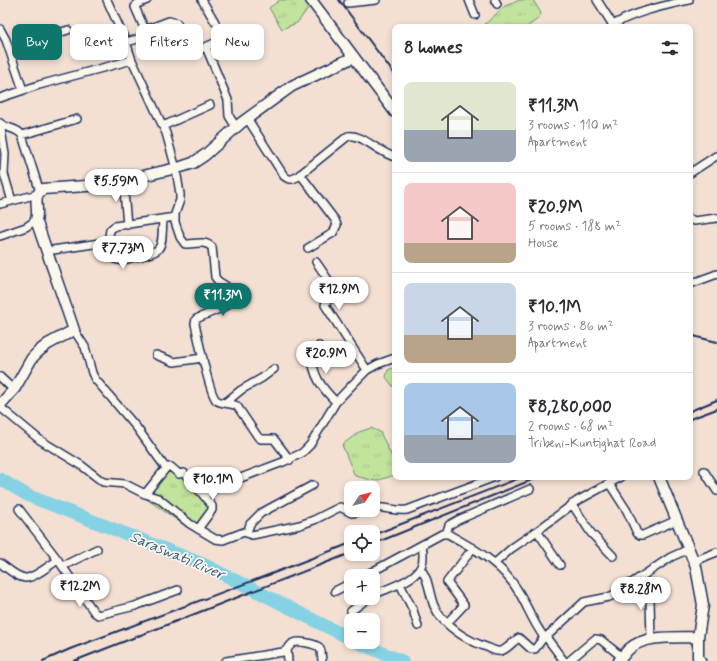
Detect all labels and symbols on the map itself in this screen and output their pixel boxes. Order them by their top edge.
pin: ₹5.59M [83,169,149,203]
pin: ₹7.73M [90,236,156,270]
pin: ₹12.9M [306,277,372,311]
pin: ₹11.3M [190,283,256,317]
pin: ₹20.9M [293,341,359,375]
pin: ₹10.1M [180,467,246,501]
north arrow [344,481,380,517]
water label: Saraswati River [127,527,229,586]
pin: ₹12.2M [47,574,113,608]
pin: ₹8.28M [608,577,674,611]

